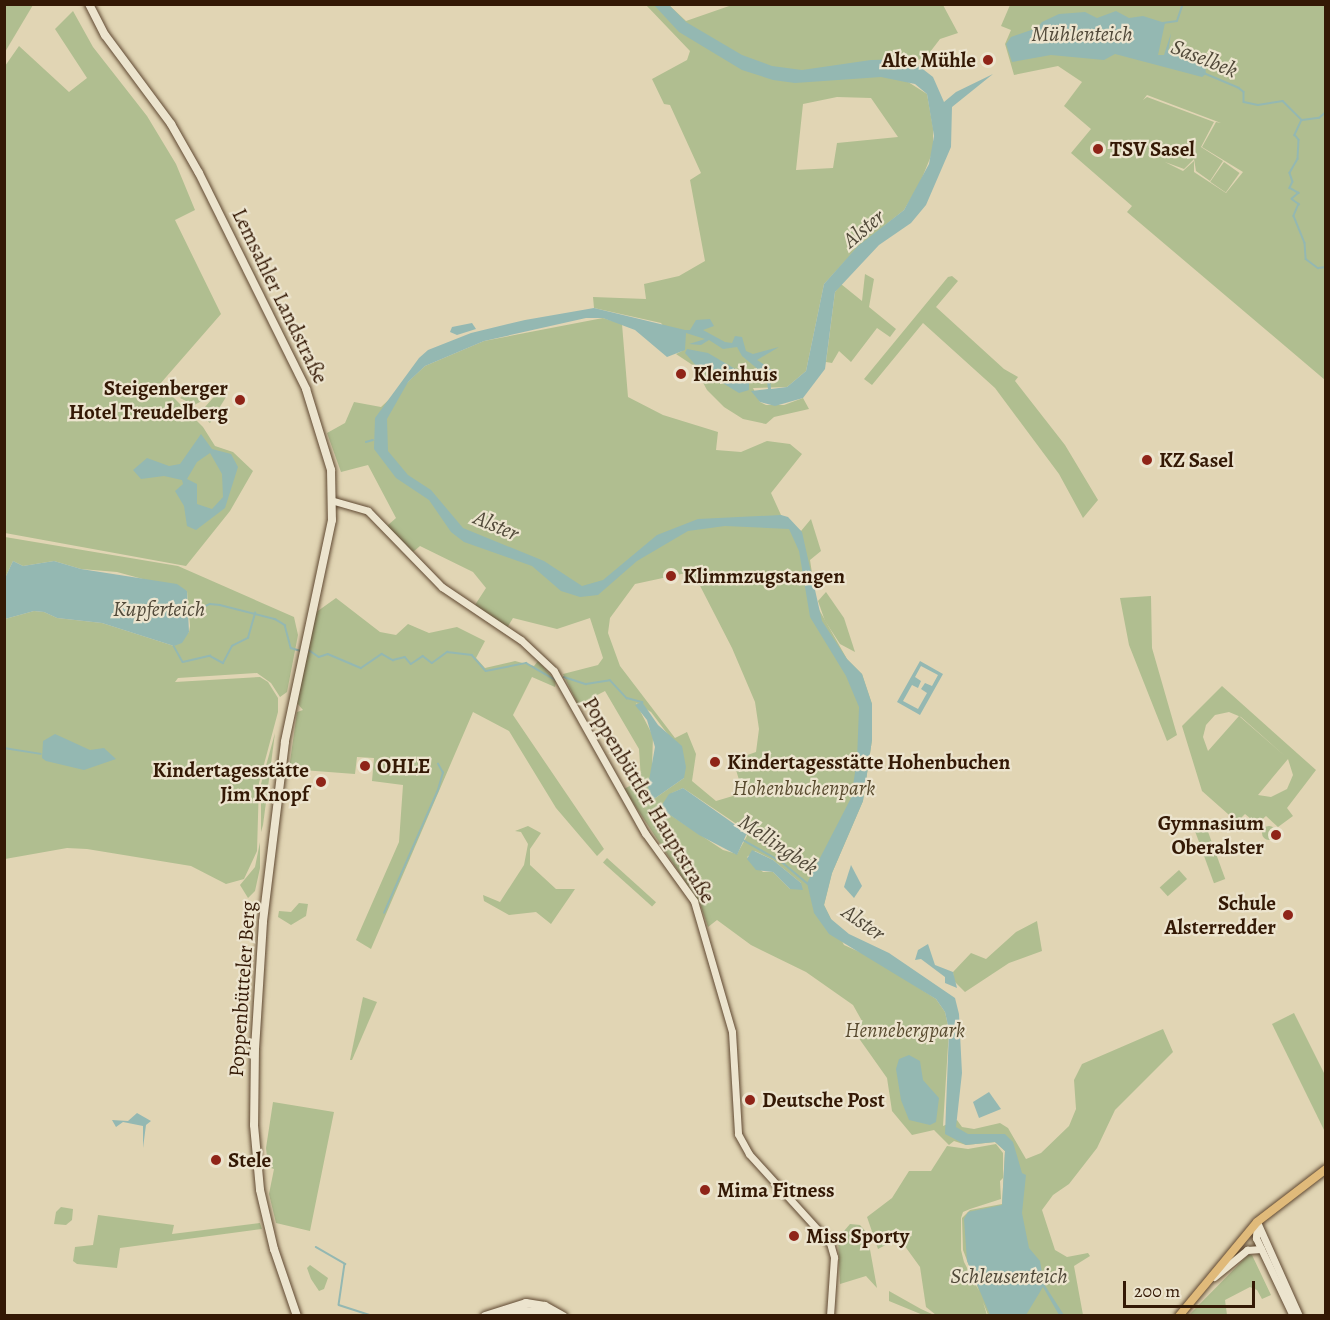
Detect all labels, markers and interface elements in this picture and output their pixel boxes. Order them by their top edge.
water label: Mühlenteich [1031,22,1133,48]
water label: Saselbek [1167,34,1241,84]
place label: Alte Mühle [882,47,976,73]
marker: Alte Mühle [981,53,995,67]
place label: TSV Sasel [1110,136,1195,162]
marker: TSV Sasel [1091,142,1105,156]
street label: Lemsahler Landstraße [227,204,333,388]
water label: Alster [838,204,890,254]
place label: Kleinhuis [693,361,778,387]
marker: Kleinhuis [674,367,688,381]
place label: Steigenberger Hotel Treudelberg [69,375,228,425]
marker: Steigenberger Hotel Treudelberg [233,393,247,407]
place label: KZ Sasel [1159,447,1233,473]
marker: KZ Sasel [1140,453,1154,467]
water label: Alster [470,505,522,547]
place label: Klimmzugstangen [683,563,845,589]
marker: Klimmzugstangen [664,569,678,583]
water label: Kupferteich [113,597,205,623]
street label: Poppenbüttler Hauptstraße [577,692,721,908]
place label: Kindertagesstätte Hohenbuchen [727,749,1010,775]
place label: OHLE [377,753,430,779]
marker: Kindertagesstätte Hohenbuchen [708,755,722,769]
place label: Kindertagesstätte Jim Knopf [153,757,309,807]
marker: OHLE [358,759,372,773]
marker: Kindertagesstätte Jim Knopf [314,775,328,789]
park label: Hohenbuchenpark [733,775,875,801]
water label: Mellingbek [733,809,823,881]
place label: Gymnasium Oberalster [1158,810,1264,860]
marker: Gymnasium Oberalster [1269,828,1283,842]
place label: Schule Alsterredder [1165,890,1276,940]
water label: Alster [836,899,890,947]
street label: Poppenbütteler Berg [223,900,261,1078]
marker: Schule Alsterredder [1281,908,1295,922]
park label: Hennebergpark [845,1017,965,1043]
place label: Deutsche Post [762,1087,885,1113]
marker: Deutsche Post [743,1093,757,1107]
place label: Stele [228,1147,271,1173]
marker: Stele [209,1153,223,1167]
place label: Mima Fitness [717,1177,835,1203]
marker: Mima Fitness [698,1183,712,1197]
place label: Miss Sporty [806,1223,909,1249]
marker: Miss Sporty [787,1229,801,1243]
water label: Schleusenteich [950,1264,1068,1290]
scale bar [1126,1269,1258,1307]
text: 200 m [1134,1279,1180,1303]

